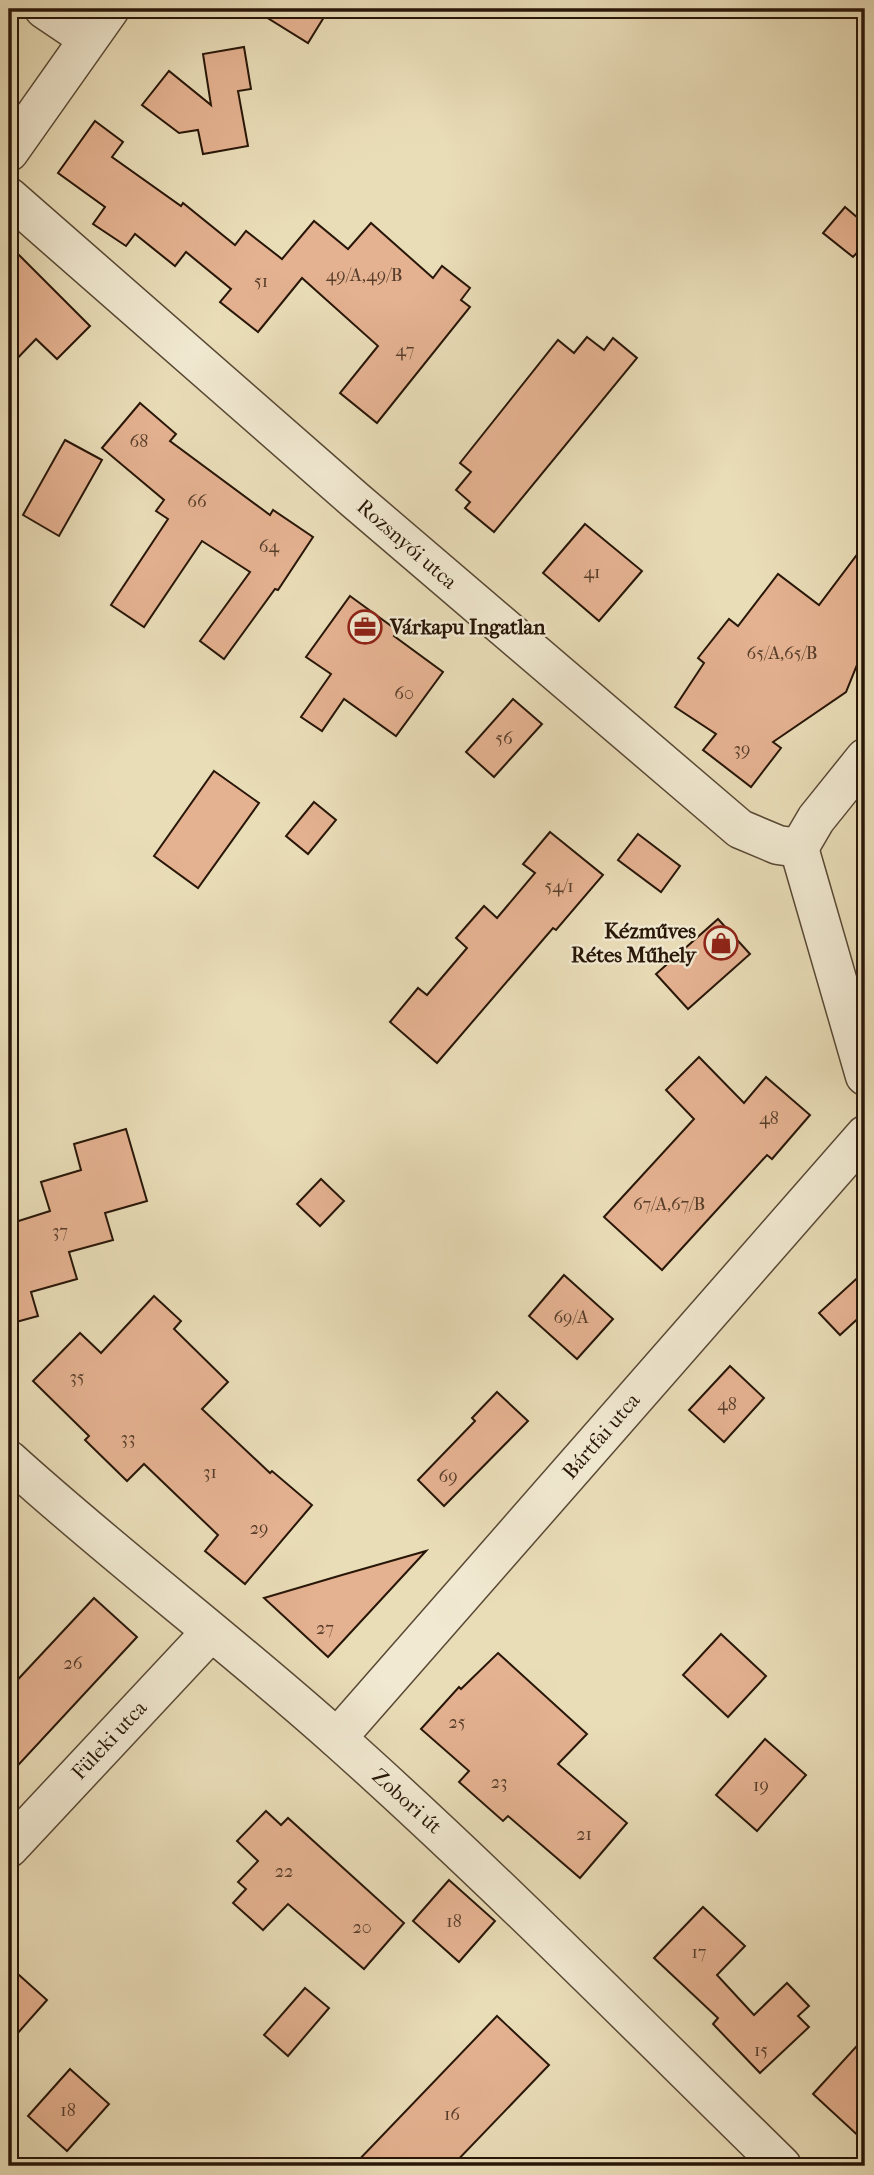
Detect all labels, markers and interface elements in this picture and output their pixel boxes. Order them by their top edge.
house number: 49/A,49/B [326,265,402,286]
house number: 51 [254,271,268,292]
house number: 47 [396,340,415,361]
house number: 68 [130,431,148,452]
house number: 66 [187,491,207,512]
street label: Rozsnyói utca [352,494,462,594]
house number: 64 [259,536,280,557]
house number: 41 [583,562,601,583]
office icon: Várkapu Ingatlan [346,608,384,646]
place label: Várkapu Ingatlan [389,615,546,639]
house number: 65/A,65/B [746,643,818,664]
house number: 60 [394,683,414,704]
house number: 56 [495,728,513,749]
house number: 39 [734,739,750,760]
house number: 54/1 [544,876,574,897]
place label: Kézműves Rétes Műhely [571,919,698,967]
shop icon: Kézműves Rétes Műhely [702,924,740,962]
house number: 48 [759,1108,779,1129]
house number: 67/A,67/B [633,1194,705,1215]
house number: 37 [52,1221,68,1242]
house number: 69/A [553,1307,589,1328]
house number: 35 [69,1367,85,1388]
street label: Bártfai utca [557,1388,645,1484]
house number: 48 [717,1394,737,1415]
house number: 33 [121,1428,135,1449]
house number: 31 [203,1462,217,1483]
house number: 69 [438,1466,458,1487]
house number: 29 [250,1518,268,1539]
house number: 27 [316,1618,334,1639]
house number: 26 [63,1653,83,1674]
street label: Füleki utca [66,1695,152,1784]
house number: 25 [448,1712,466,1733]
street label: Zobori út [367,1764,447,1839]
house number: 23 [491,1772,507,1793]
house number: 19 [753,1775,769,1796]
house number: 21 [576,1824,592,1845]
house number: 22 [275,1861,293,1882]
house number: 18 [446,1911,462,1932]
house number: 20 [352,1917,372,1938]
house number: 17 [691,1942,707,1963]
house number: 15 [754,2040,768,2061]
house number: 18 [60,2100,76,2121]
house number: 16 [444,2104,460,2125]

